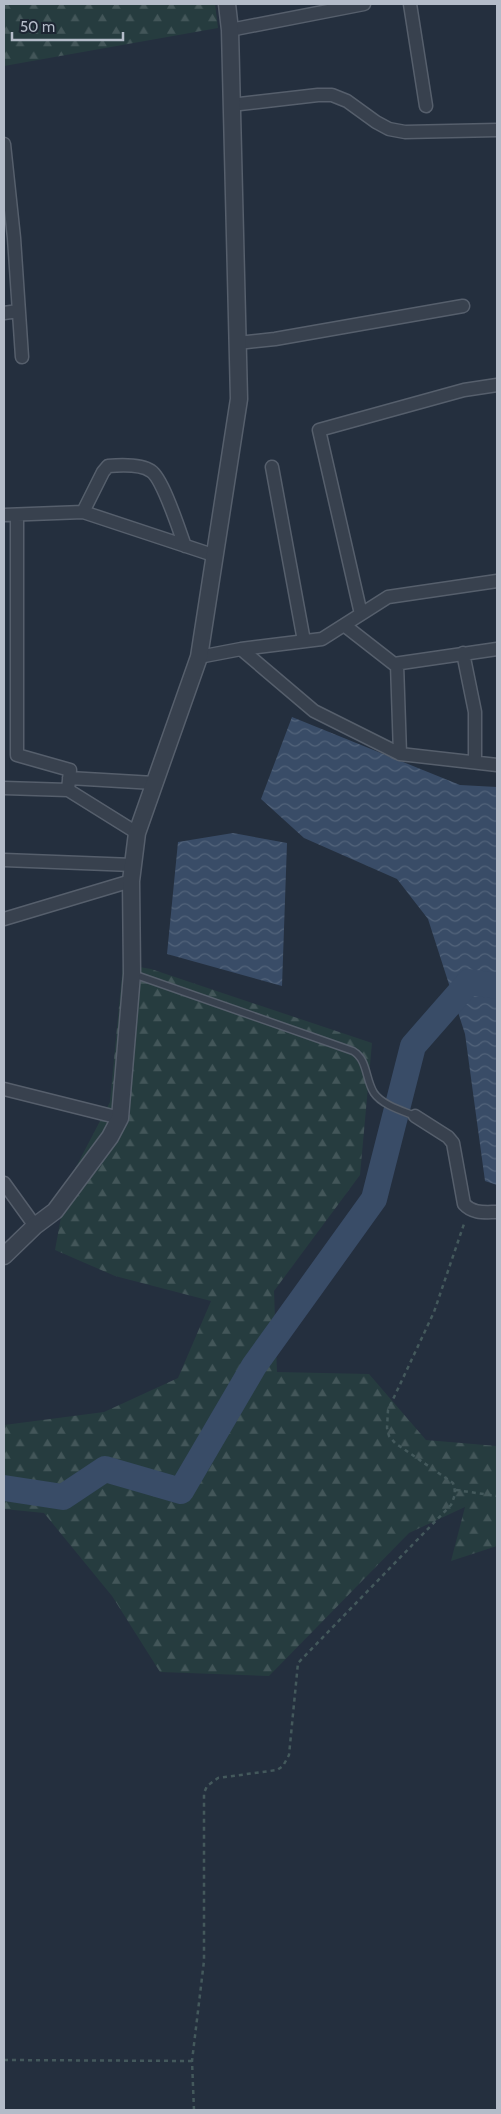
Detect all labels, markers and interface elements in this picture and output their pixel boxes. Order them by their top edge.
scale bar [12,10,124,42]
text: 50 m [20,18,55,36]

